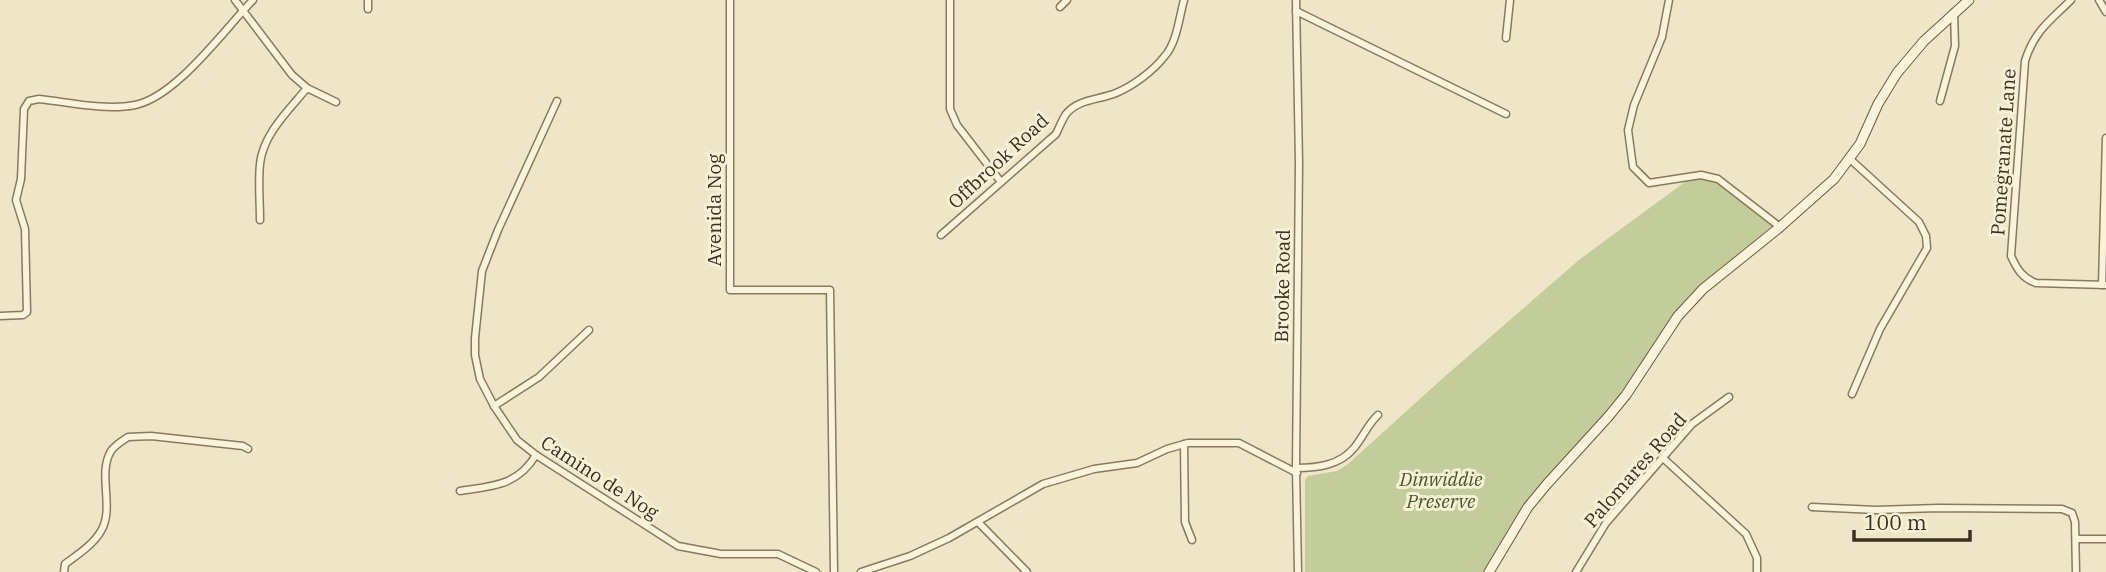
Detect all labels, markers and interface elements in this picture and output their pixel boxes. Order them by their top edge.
street label: Pomegranate Lane [1985,68,2021,236]
street label: Offbrook Road [943,108,1053,214]
street label: Avenida Nog [702,153,726,266]
street label: Brooke Road [1269,229,1295,343]
street label: Palomares Road [1579,408,1691,532]
street label: Camino de Nog [537,430,664,524]
park label: Dinwiddie Preserve [1399,467,1483,513]
scale bar [1854,498,1969,542]
text: 100 m [1864,508,1927,536]

